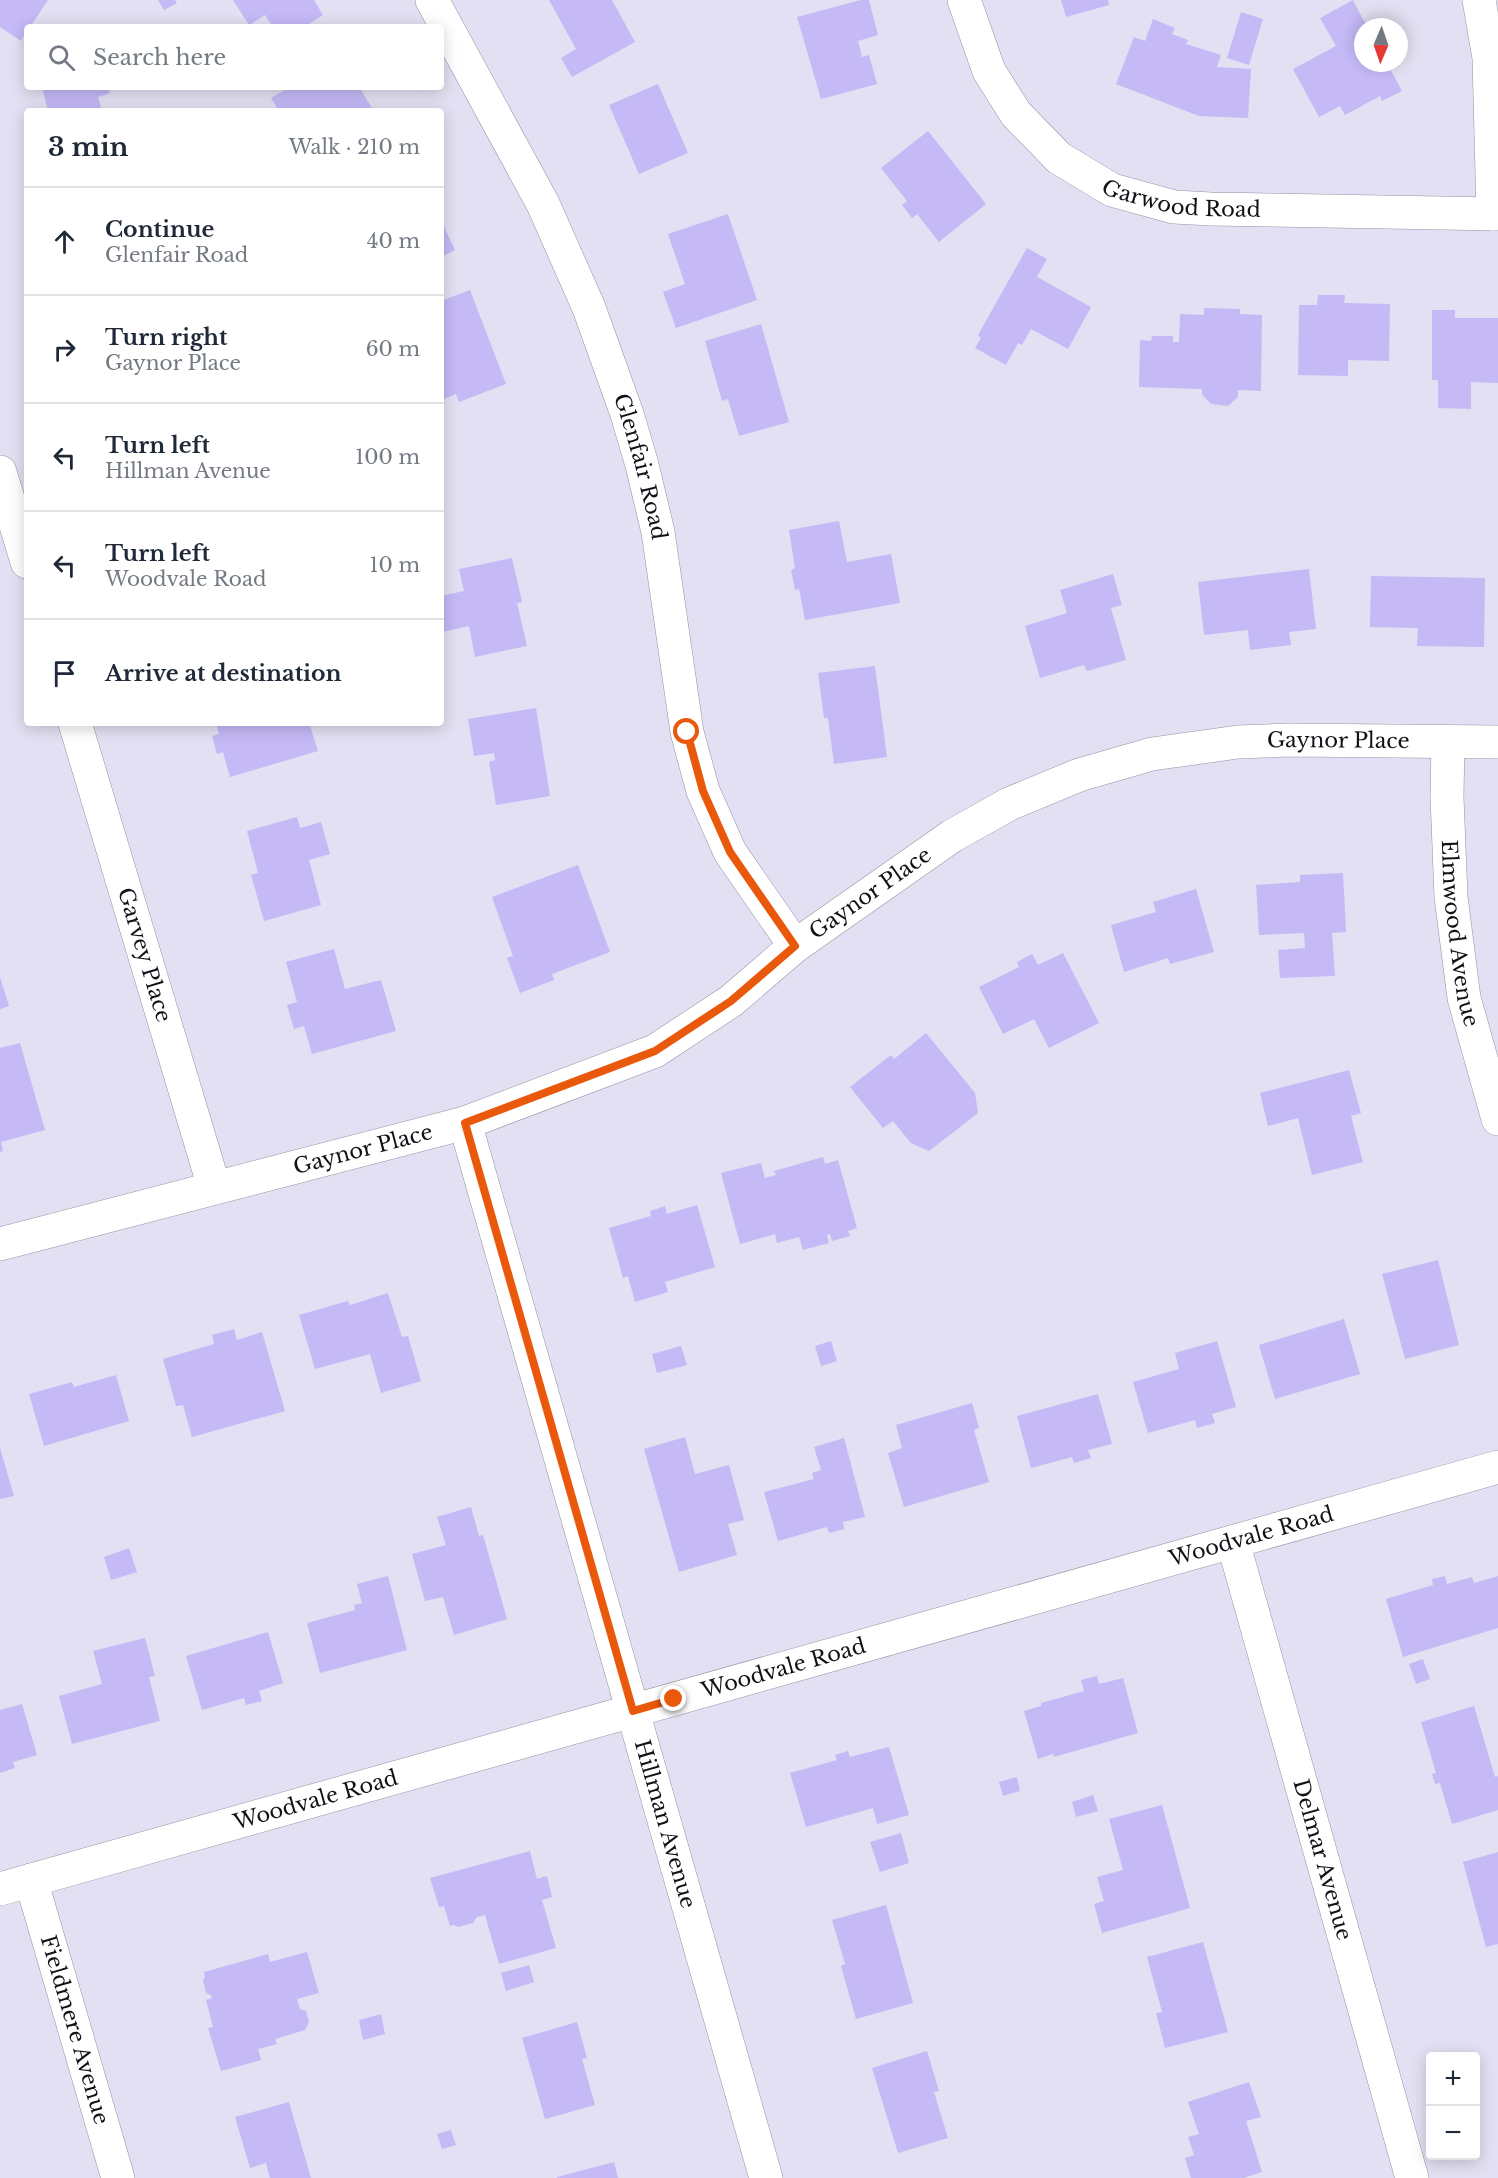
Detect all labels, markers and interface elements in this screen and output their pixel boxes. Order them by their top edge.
north arrow [1354,18,1408,72]
search box [24,24,444,90]
icon: search [45,41,78,74]
text: Search here [93,44,226,71]
text: 3 min [48,131,129,163]
text: Walk · 210 m [289,135,420,159]
street label: Garwood Road [1097,174,1261,223]
text: Continue [105,216,214,243]
icon: ahead [48,225,81,258]
text: 40 m [367,229,420,253]
text: Glenfair Road [105,243,248,267]
text: Turn right [105,324,227,351]
icon: right [48,333,81,366]
text: 60 m [366,337,420,361]
text: Gaynor Place [105,351,241,375]
street label: Glenfair Road [608,390,672,541]
text: Turn left [105,432,210,459]
icon: left [48,441,81,474]
text: 100 m [355,445,420,469]
text: Hillman Avenue [105,459,271,483]
text: Turn left [105,540,210,567]
icon: left [48,549,81,582]
text: 10 m [370,553,420,577]
text: Woodvale Road [105,567,266,591]
icon: arrive [48,657,81,690]
text: Arrive at destination [105,660,342,687]
route start [673,718,699,744]
street label: Gaynor Place [1266,727,1410,754]
street label: Elmwood Avenue [1436,839,1484,1030]
street label: Gaynor Place [804,842,936,945]
street label: Garvey Place [112,884,177,1025]
street label: Gaynor Place [291,1119,435,1180]
street label: Woodvale Road [1165,1501,1336,1572]
street label: Woodvale Road [697,1633,869,1704]
route end [660,1685,686,1711]
street label: Hillman Avenue [629,1737,701,1911]
street label: Woodvale Road [230,1765,401,1836]
street label: Delmar Avenue [1287,1776,1357,1943]
street label: Fieldmere Avenue [35,1932,115,2127]
map controls [1426,2052,1480,2160]
button: + [1426,2052,1480,2106]
button: − [1426,2106,1480,2160]

